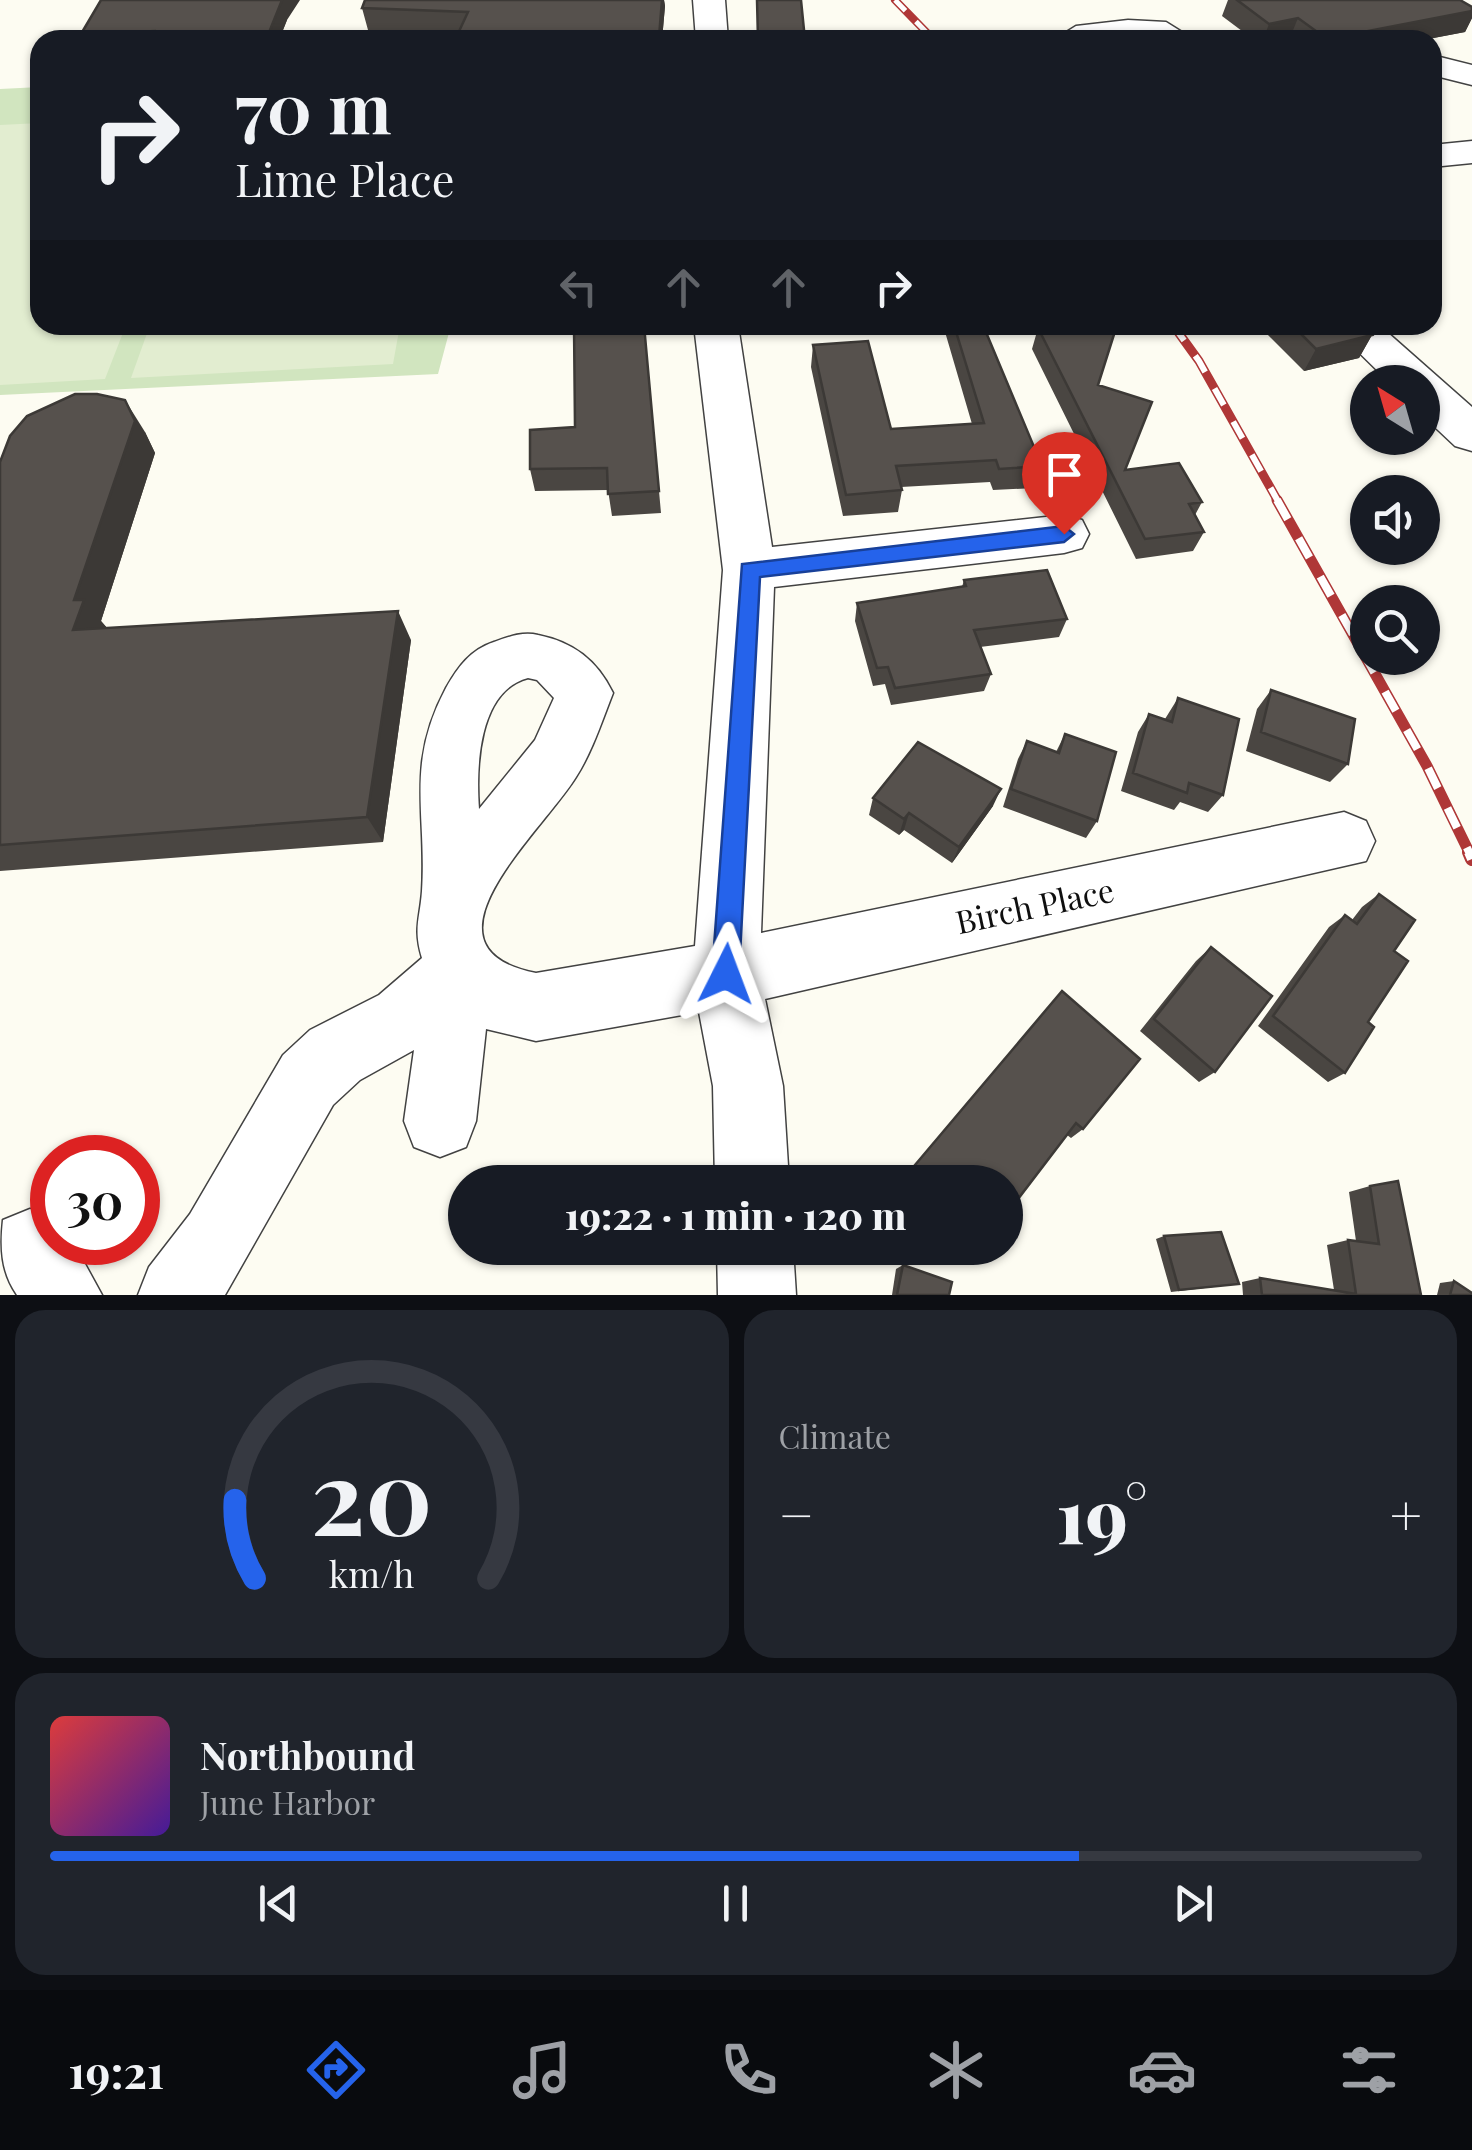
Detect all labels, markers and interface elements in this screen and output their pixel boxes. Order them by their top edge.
text: 70 m [235,58,392,152]
icon: right [70,70,200,200]
text: Lime Place [235,148,454,208]
icon: left [551,260,606,315]
icon: ahead [656,260,711,315]
icon: ahead [761,260,816,315]
icon: right [866,260,921,315]
north arrow [1350,365,1440,455]
map controls [1350,365,1440,675]
pin [1022,432,1107,535]
icon: arrive [1037,447,1092,502]
button: sound [1350,475,1440,565]
button: search [1350,585,1440,675]
street label: Birch Place [952,867,1117,942]
position arrow [674,922,778,1026]
speed limit sign: 30 [30,1135,160,1265]
text: 19:22 · 1 min · 120 m [565,1189,906,1240]
text: Climate [779,1414,891,1457]
text: 20 [311,1423,432,1562]
text: 19° [1056,1463,1148,1563]
text: − [779,1476,814,1550]
text: + [1390,1476,1422,1550]
text: km/h [329,1549,415,1597]
text: Northbound [200,1729,415,1780]
text: June Harbor [200,1780,375,1823]
icon: previous [251,1876,306,1931]
icon: pause [708,1876,763,1931]
icon: next [1166,1876,1221,1931]
icon: directions [301,2035,371,2105]
icon: music [507,2035,577,2105]
icon: phone [714,2035,784,2105]
icon: climate [921,2035,991,2105]
icon: car [1127,2035,1197,2105]
icon: filters [1334,2035,1404,2105]
text: 19:21 [68,2040,164,2100]

